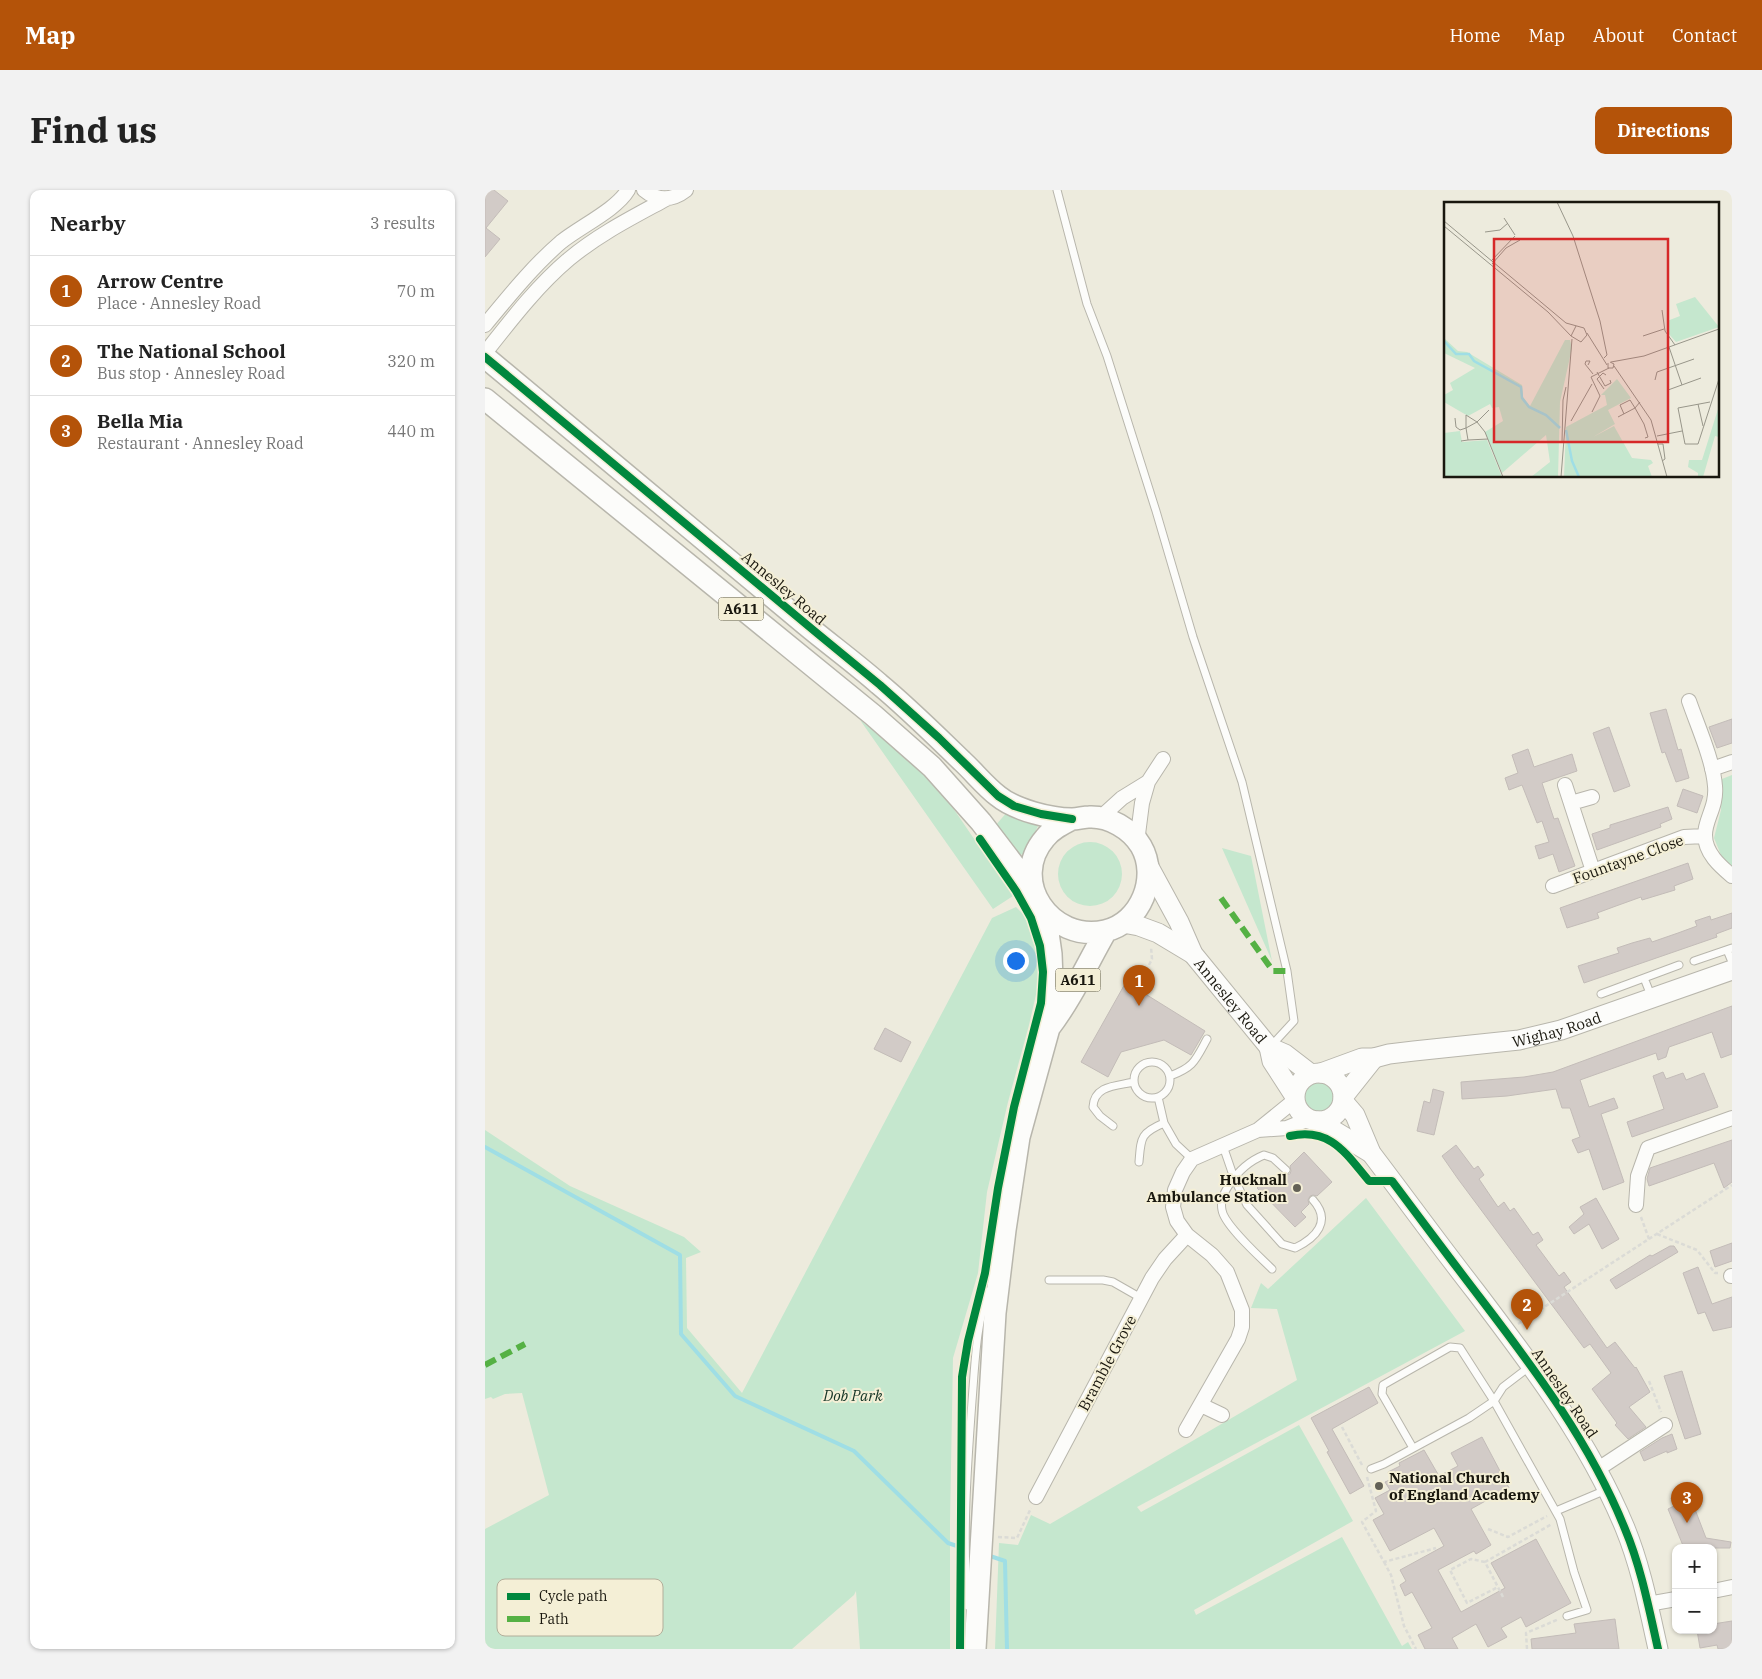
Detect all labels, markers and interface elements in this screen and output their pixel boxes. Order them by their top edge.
text: Map [25,19,75,51]
text: Home [1449,24,1501,47]
text: Map [1529,24,1565,47]
text: About [1593,24,1644,47]
text: Contact [1672,24,1737,47]
text: Find us [30,107,157,153]
button: Directions [1595,107,1732,154]
inset map [1444,202,1719,478]
text: Nearby [50,209,126,237]
text: 3 results [370,213,435,233]
text: Arrow Centre [97,269,224,293]
text: 1 [61,281,71,301]
text: 70 m [397,281,435,301]
text: Place · Annesley Road [97,293,261,313]
text: The National School [97,339,286,363]
text: 2 [61,351,71,371]
text: 320 m [387,351,435,371]
text: Bus stop · Annesley Road [97,363,285,383]
text: Bella Mia [97,409,183,433]
text: 3 [61,421,71,441]
text: 440 m [387,421,435,441]
text: Restaurant · Annesley Road [97,433,304,453]
street label: Annesley Road [738,547,830,629]
road number: A611 [719,598,763,620]
street label: Fountayne Close [1570,830,1686,888]
your location [1003,948,1029,974]
street label: Annesley Road [1191,954,1272,1047]
pin: 1 [1123,965,1155,1006]
road number: A611 [1055,968,1101,992]
street label: Wighay Road [1510,1007,1604,1051]
place label: Hucknall Ambulance Station [1147,1170,1287,1206]
marker: Hucknall Ambulance Station [1291,1182,1303,1194]
pin: 2 [1511,1289,1543,1330]
street label: Bramble Grove [1074,1312,1140,1414]
street label: Annesley Road [1528,1344,1602,1442]
park label: Dob Park [822,1386,883,1405]
place label: National Church of England Academy [1389,1468,1540,1504]
marker: National Church of England Academy [1373,1480,1385,1492]
pin: 3 [1671,1482,1703,1523]
map controls [1672,1544,1717,1634]
button: + [1672,1544,1717,1589]
legend [497,1579,663,1636]
text: Cycle path [539,1587,608,1605]
button: − [1672,1589,1717,1634]
text: Path [539,1610,569,1628]

